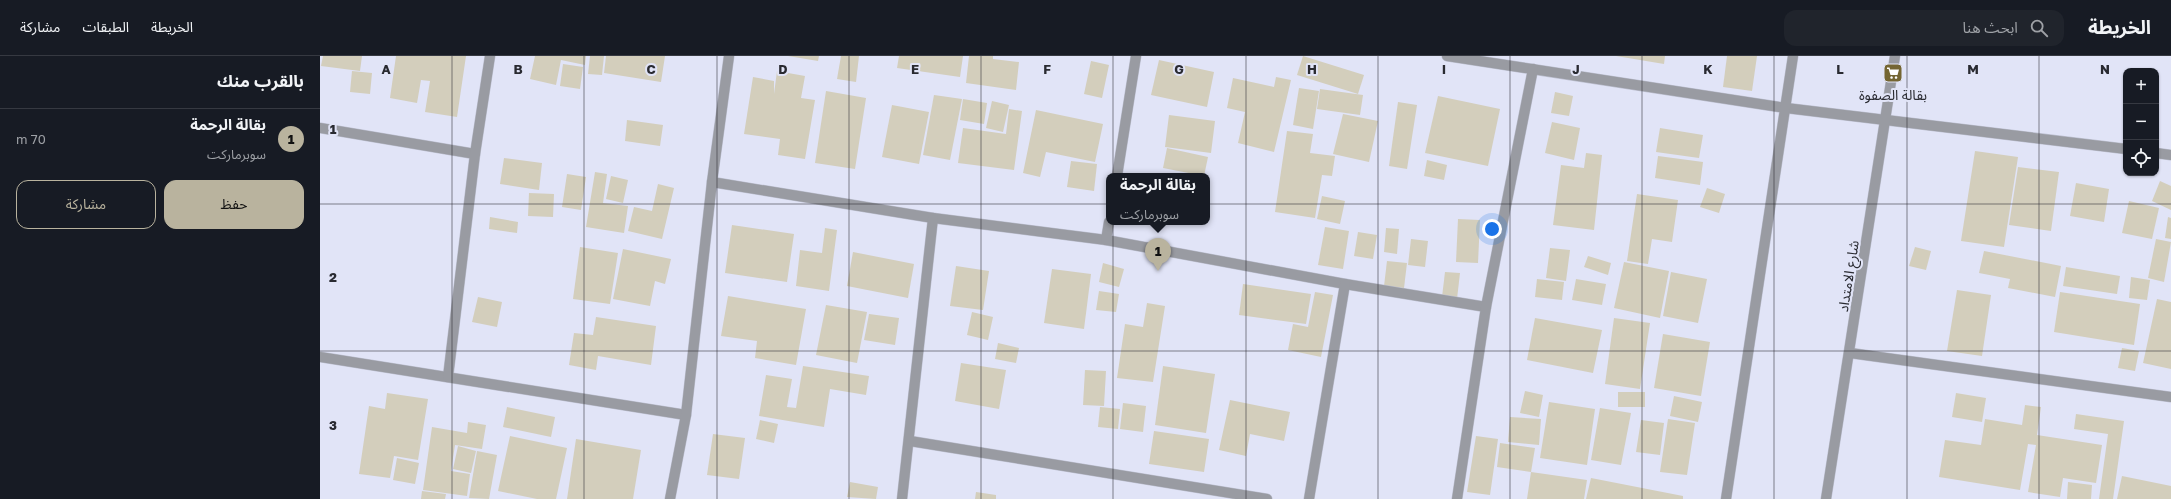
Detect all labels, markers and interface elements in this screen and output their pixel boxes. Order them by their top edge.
search box [1784,10,2064,46]
text: الخريطة [2088,15,2151,38]
icon: search [2028,17,2050,39]
text: مشاركة [20,18,60,35]
text: الطبقات [82,18,129,35]
text: الخريطة [151,18,193,35]
text: ابحث هنا [1962,18,2018,36]
text: A [381,61,391,77]
text: B [513,61,523,77]
text: C [646,61,656,77]
text: D [778,61,788,77]
text: E [911,61,919,77]
text: F [1043,61,1051,77]
text: G [1174,61,1184,77]
text: H [1307,61,1317,77]
text: I [1442,61,1446,77]
text: J [1572,61,1580,77]
text: K [1703,61,1713,77]
text: L [1836,61,1844,77]
text: M [1967,61,1979,77]
text: N [2100,61,2110,77]
supermarket icon: بقالة الصفوة [1882,62,1904,84]
map controls [2123,68,2159,176]
button: + [2123,68,2159,104]
text: بالقرب منك [217,70,304,91]
place label: بقالة الصفوة [1859,86,1927,104]
button: − [2123,104,2159,140]
text: بقالة الرحمة [190,115,266,133]
text: 1 [330,121,337,137]
text: 70 m [16,131,46,147]
text: 1 [288,131,294,147]
button: locate [2123,140,2159,176]
text: سوبرماركت [207,146,266,162]
popup [1106,173,1210,225]
text: بقالة الرحمة [1120,175,1196,193]
button: مشاركة [16,180,156,229]
button: حفظ [164,180,304,229]
text: سوبرماركت [1120,206,1179,222]
your location [1482,219,1502,239]
pin: 1 [1145,238,1171,271]
street label: شارع الامتداد [1834,239,1865,314]
text: 2 [329,269,337,285]
text: 3 [329,417,337,433]

